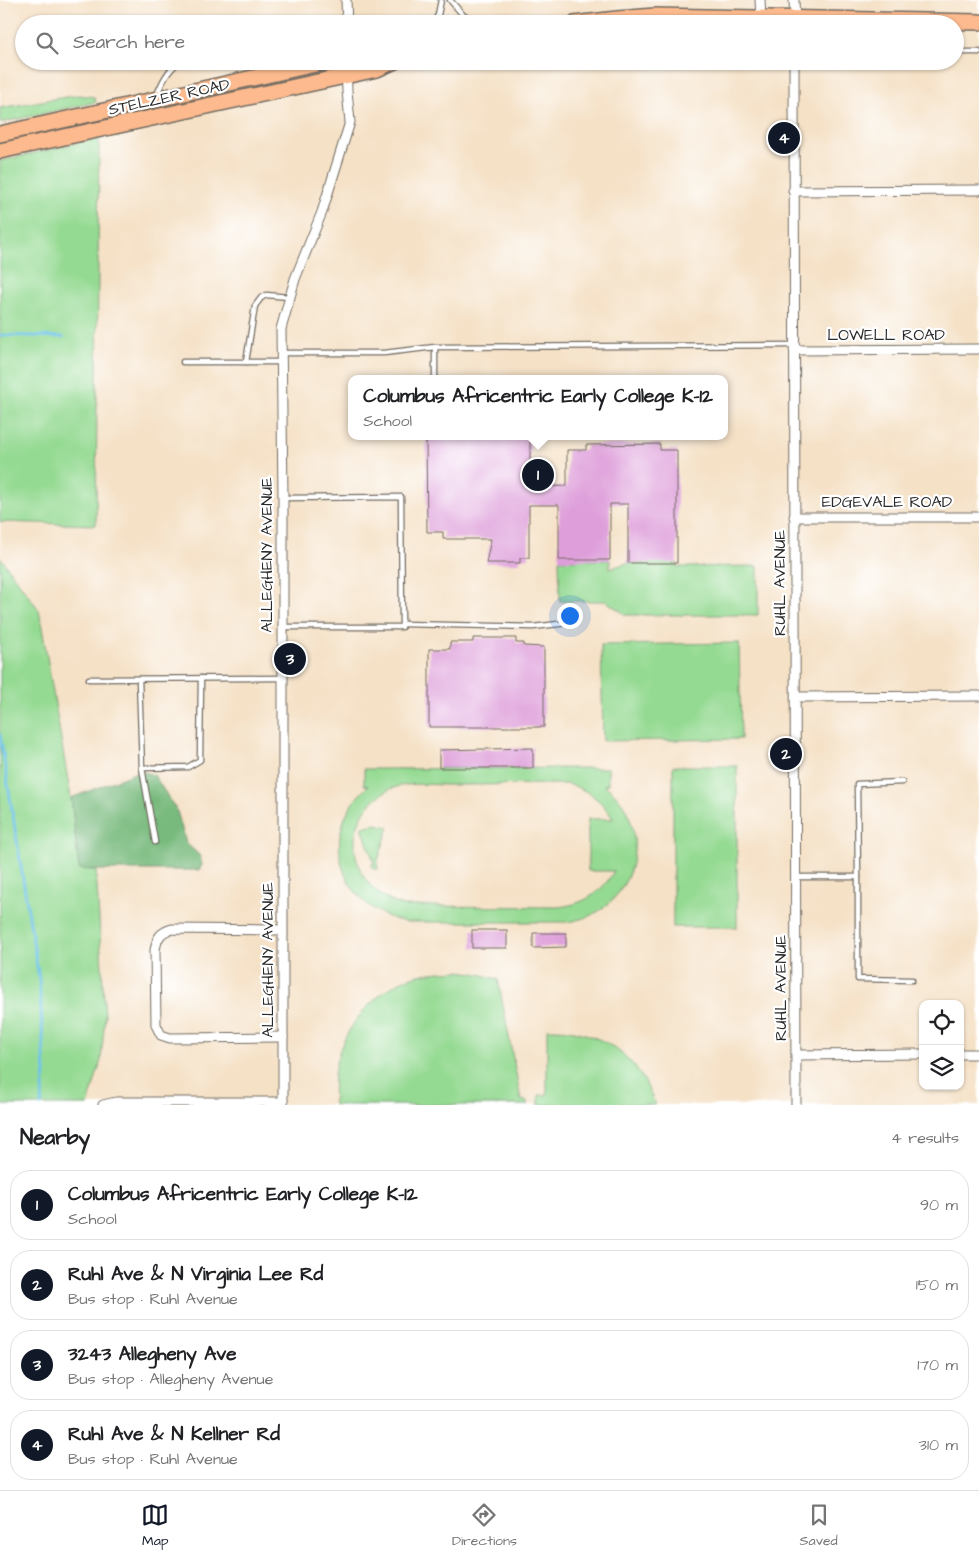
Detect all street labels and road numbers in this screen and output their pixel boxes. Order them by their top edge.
street label: STELZER ROAD [106,73,232,121]
street label: LOWELL ROAD [827,324,945,346]
street label: ALLEGHENY AVENUE [256,477,278,633]
street label: EDGEVALE ROAD [822,491,952,513]
street label: RUHL AVENUE [769,530,791,636]
street label: ALLEGHENY AVENUE [257,882,279,1038]
street label: RUHL AVENUE [770,935,792,1041]

